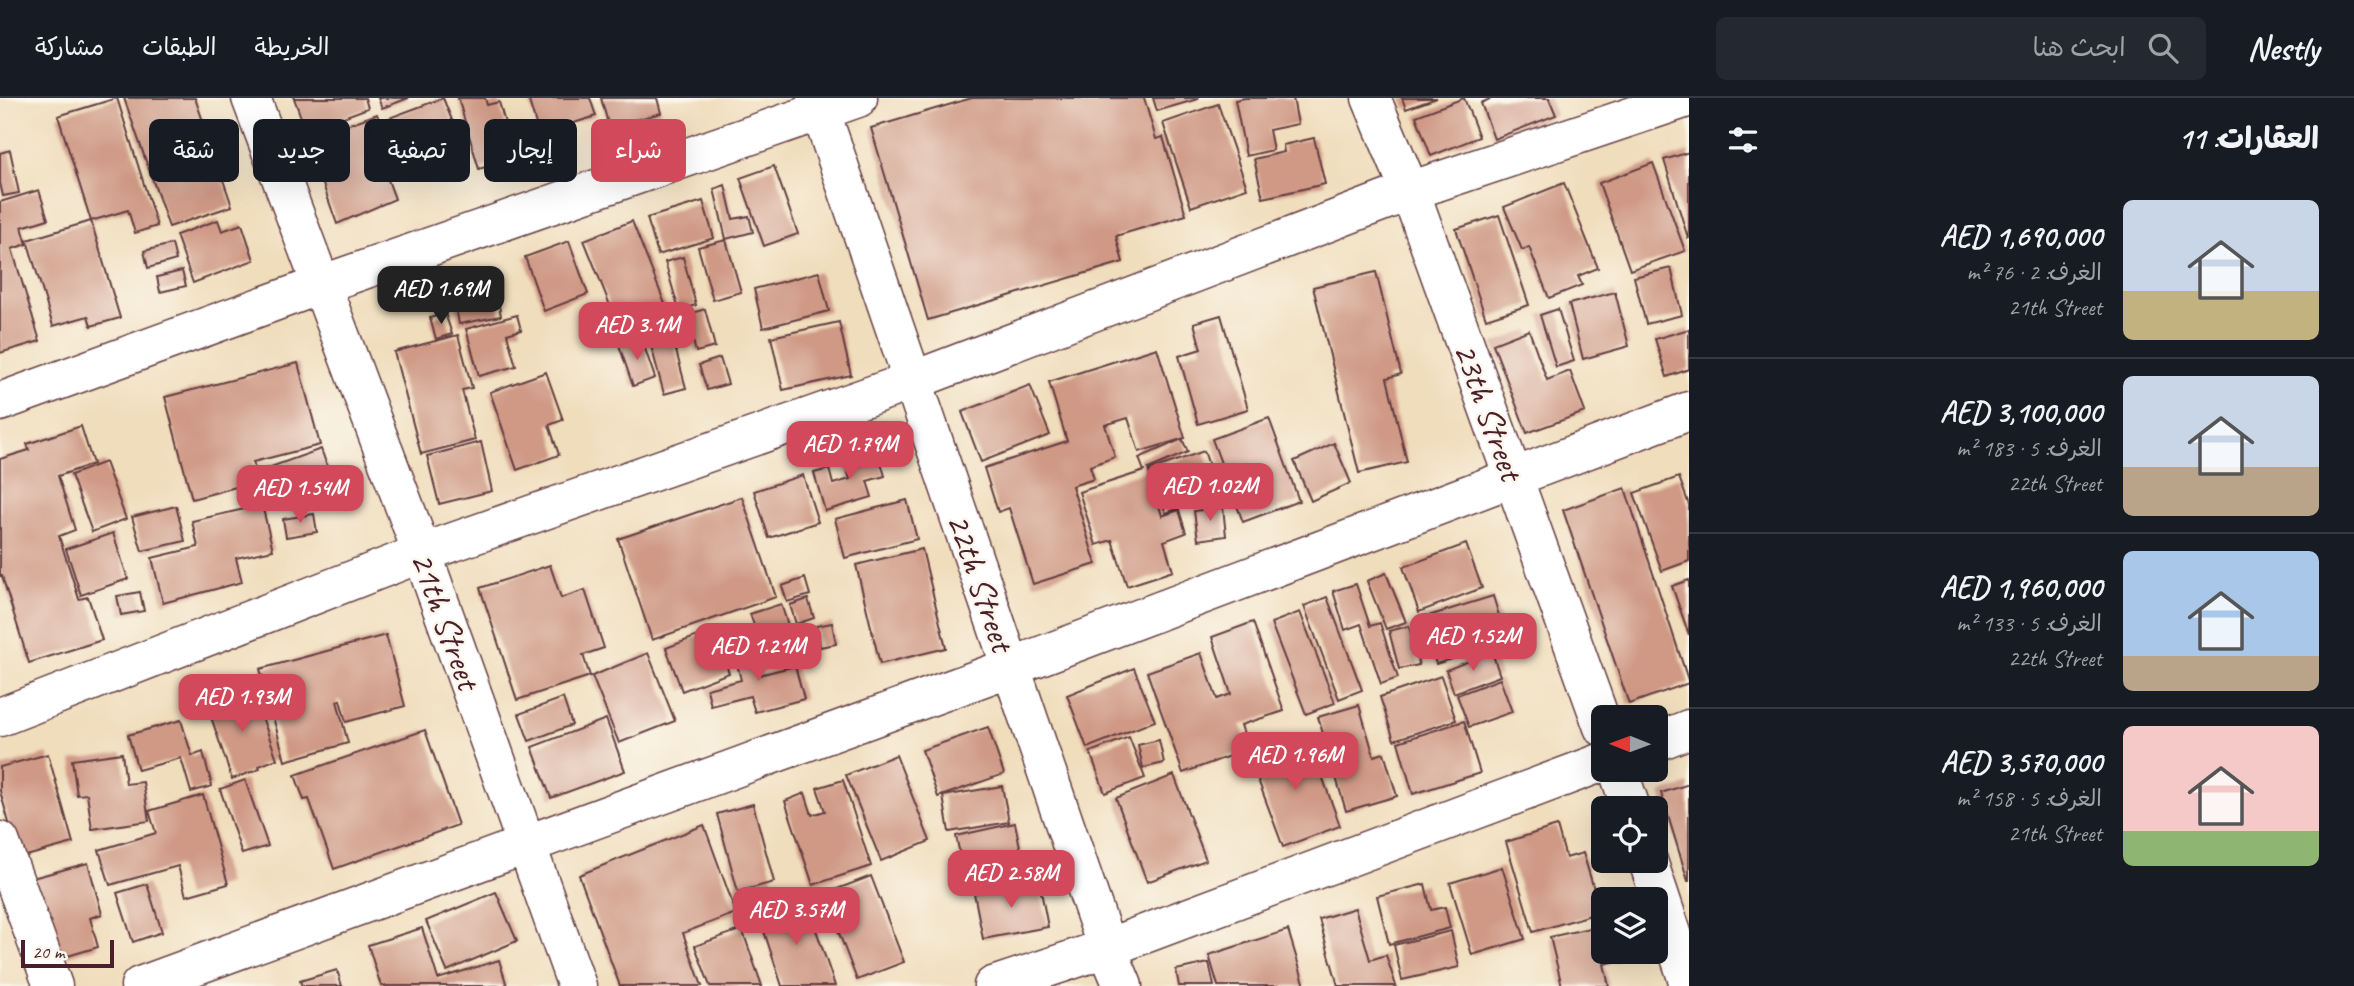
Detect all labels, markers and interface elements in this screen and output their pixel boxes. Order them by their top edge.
search box [1716,17,2206,80]
text: Nestly [2248,27,2319,69]
icon: search [2144,29,2182,67]
text: ابحث هنا [2032,31,2126,64]
text: مشاركة [35,32,104,62]
text: الطبقات [142,32,217,62]
text: الخريطة [255,32,329,62]
chip: شقة [149,119,239,182]
chip: جديد [253,119,350,182]
chip: تصفية [364,119,470,182]
chip: إيجار [484,119,577,182]
chip: شراء [591,119,686,182]
text: العقارات: 11 [2178,119,2319,157]
icon: filters [1724,121,1762,159]
text: AED 1,690,000 [1940,217,2102,255]
icon: home [2179,228,2263,312]
text: الغرف: 2 · 76 m² [1967,258,2102,287]
pin: AED 1.69M [361,266,521,326]
text: AED 1.69M [393,274,489,303]
text: 21th Street [2008,293,2102,322]
pin: AED 3.1M [565,302,709,362]
text: AED 3.1M [595,310,679,339]
street label: 23th Street [1443,336,1535,489]
text: AED 3,100,000 [1940,393,2102,431]
icon: home [2179,404,2263,488]
pin: AED 1.79M [770,422,930,481]
text: AED 1.79M [803,429,897,458]
text: الغرف: 5 · 183 m² [1956,434,2102,463]
pin: AED 1.02M [1130,464,1290,523]
pin: AED 1.54M [220,466,380,525]
text: 22th Street [2008,469,2102,498]
text: AED 1.02M [1162,471,1258,500]
text: AED 1.54M [253,473,347,502]
street label: 22th Street [936,507,1026,660]
street label: 21th Street [400,545,492,698]
text: AED 1,960,000 [1940,568,2102,606]
icon: home [2179,579,2263,663]
text: الغرف: 5 · 133 m² [1956,609,2102,638]
pin: AED 1.52M [1393,614,1553,673]
text: AED 1.52M [1426,621,1520,650]
pin: AED 1.21M [678,624,838,683]
text: AED 1.21M [710,631,806,660]
text: 22th Street [2008,644,2102,673]
pin: AED 1.93M [162,674,322,734]
text: AED 1.93M [195,682,289,711]
north arrow [1591,705,1668,782]
map controls [1591,705,1668,964]
pin: AED 1.96M [1215,732,1375,792]
text: AED 1.96M [1247,740,1343,769]
text: AED 3,570,000 [1941,743,2102,781]
icon: home [2179,754,2263,838]
text: الغرف: 5 · 158 m² [1956,784,2102,813]
button: locate [1591,796,1668,873]
text: 21th Street [2008,819,2102,848]
pin: AED 2.58M [931,850,1091,910]
text: AED 2.58M [964,858,1058,887]
button: layers [1591,887,1668,964]
pin: AED 3.57M [716,888,876,947]
text: AED 3.57M [749,895,843,924]
scale bar [21,937,114,969]
text: 20 m [32,940,64,964]

